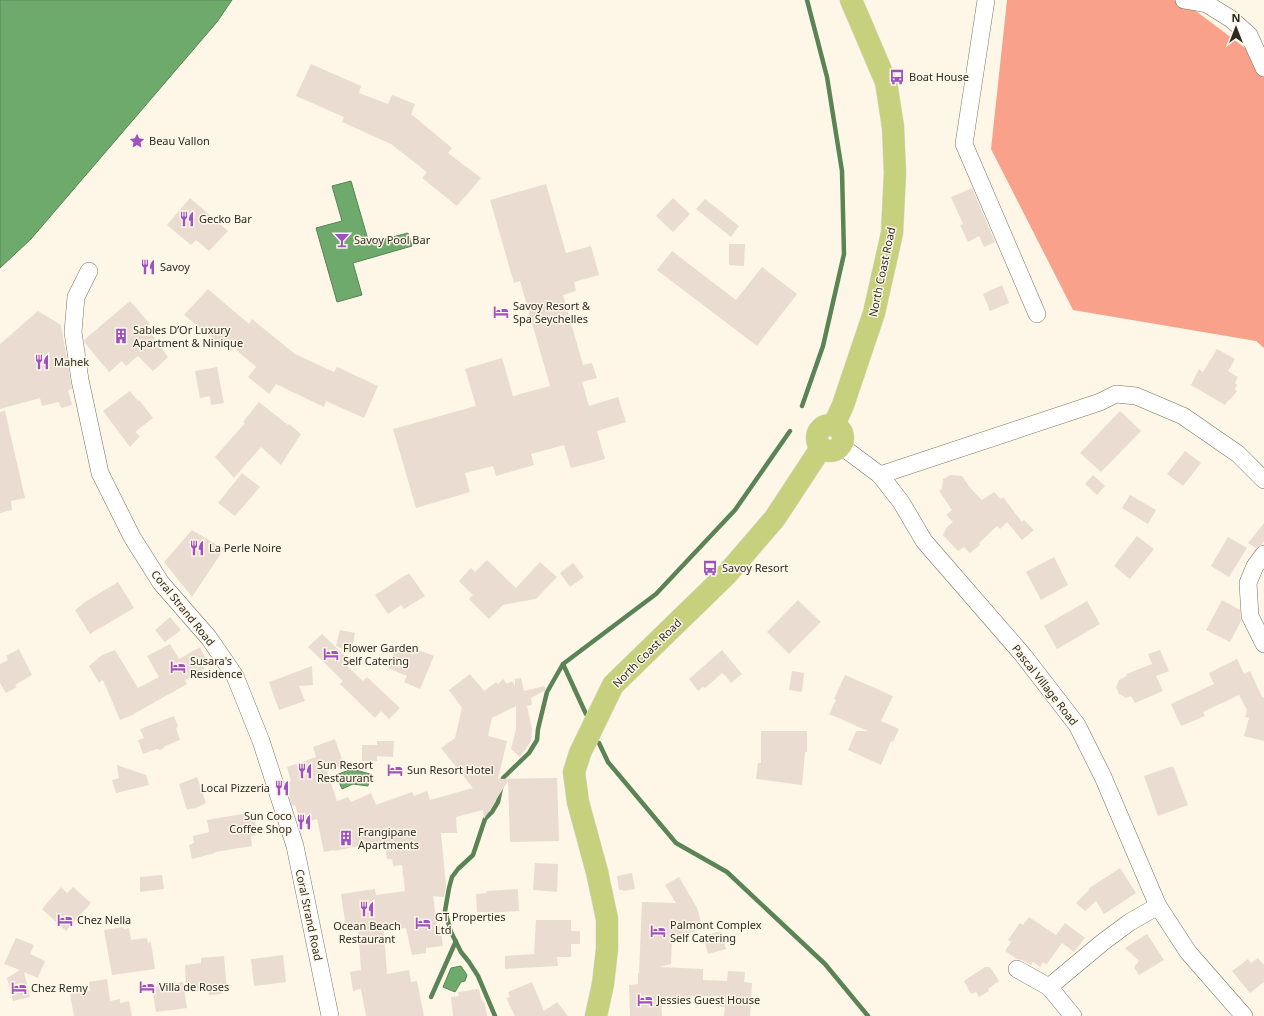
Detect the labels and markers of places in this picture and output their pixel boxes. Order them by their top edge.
bus stop icon: Boat House [888,68,906,86]
place label: Boat House [909,69,969,84]
place icon: Beau Vallon [128,132,146,150]
place label: Beau Vallon [149,133,210,148]
restaurant icon: Gecko Bar [178,210,196,228]
place label: Gecko Bar [199,211,252,226]
bar icon: Savoy Pool Bar [333,231,351,249]
place label: Savoy Pool Bar [354,232,431,247]
restaurant icon: Savoy [139,258,157,276]
place label: Savoy [160,259,190,274]
place label: Savoy Resort & Spa Seychelles [513,298,591,326]
hotel icon: Savoy Resort & Spa Seychelles [492,303,510,321]
place label: Sables D’Or Luxury Apartment & Ninique [133,322,243,350]
building icon: Sables D’Or Luxury Apartment & Ninique [112,327,130,345]
restaurant icon: Mahek [33,353,51,371]
place label: Mahek [54,354,89,369]
restaurant icon: La Perle Noire [188,539,206,557]
place label: La Perle Noire [209,540,281,555]
bus stop icon: Savoy Resort [701,559,719,577]
place label: Savoy Resort [722,560,788,575]
place label: Flower Garden Self Catering [343,640,419,668]
hotel icon: Flower Garden Self Catering [322,645,340,663]
place label: Susara's Residence [190,653,242,681]
hotel icon: Susara's Residence [169,658,187,676]
place label: Sun Resort Restaurant [317,757,374,785]
hotel icon: Sun Resort Hotel [386,761,404,779]
restaurant icon: Sun Resort Restaurant [296,762,314,780]
place label: Sun Resort Hotel [407,762,494,777]
restaurant icon: Local Pizzeria [273,779,291,797]
place label: Local Pizzeria [201,780,270,795]
place label: Sun Coco Coffee Shop [229,808,292,836]
restaurant icon: Sun Coco Coffee Shop [295,813,313,831]
place label: Frangipane Apartments [358,824,419,852]
building icon: Frangipane Apartments [337,829,355,847]
restaurant icon: Ocean Beach Restaurant [358,900,376,918]
place label: GT Properties Ltd [435,909,505,937]
hotel icon: Chez Nella [56,911,74,929]
place label: Chez Nella [77,912,131,927]
hotel icon: GT Properties Ltd [414,914,432,932]
place label: Palmont Complex Self Catering [670,917,762,945]
place label: Ocean Beach Restaurant [333,918,401,946]
hotel icon: Palmont Complex Self Catering [649,922,667,940]
hotel icon: Villa de Roses [138,978,156,996]
hotel icon: Chez Remy [10,979,28,997]
place label: Villa de Roses [159,979,229,994]
place label: Chez Remy [31,980,88,995]
hotel icon: Jessies Guest House [636,991,654,1009]
place label: Jessies Guest House [656,992,760,1007]

